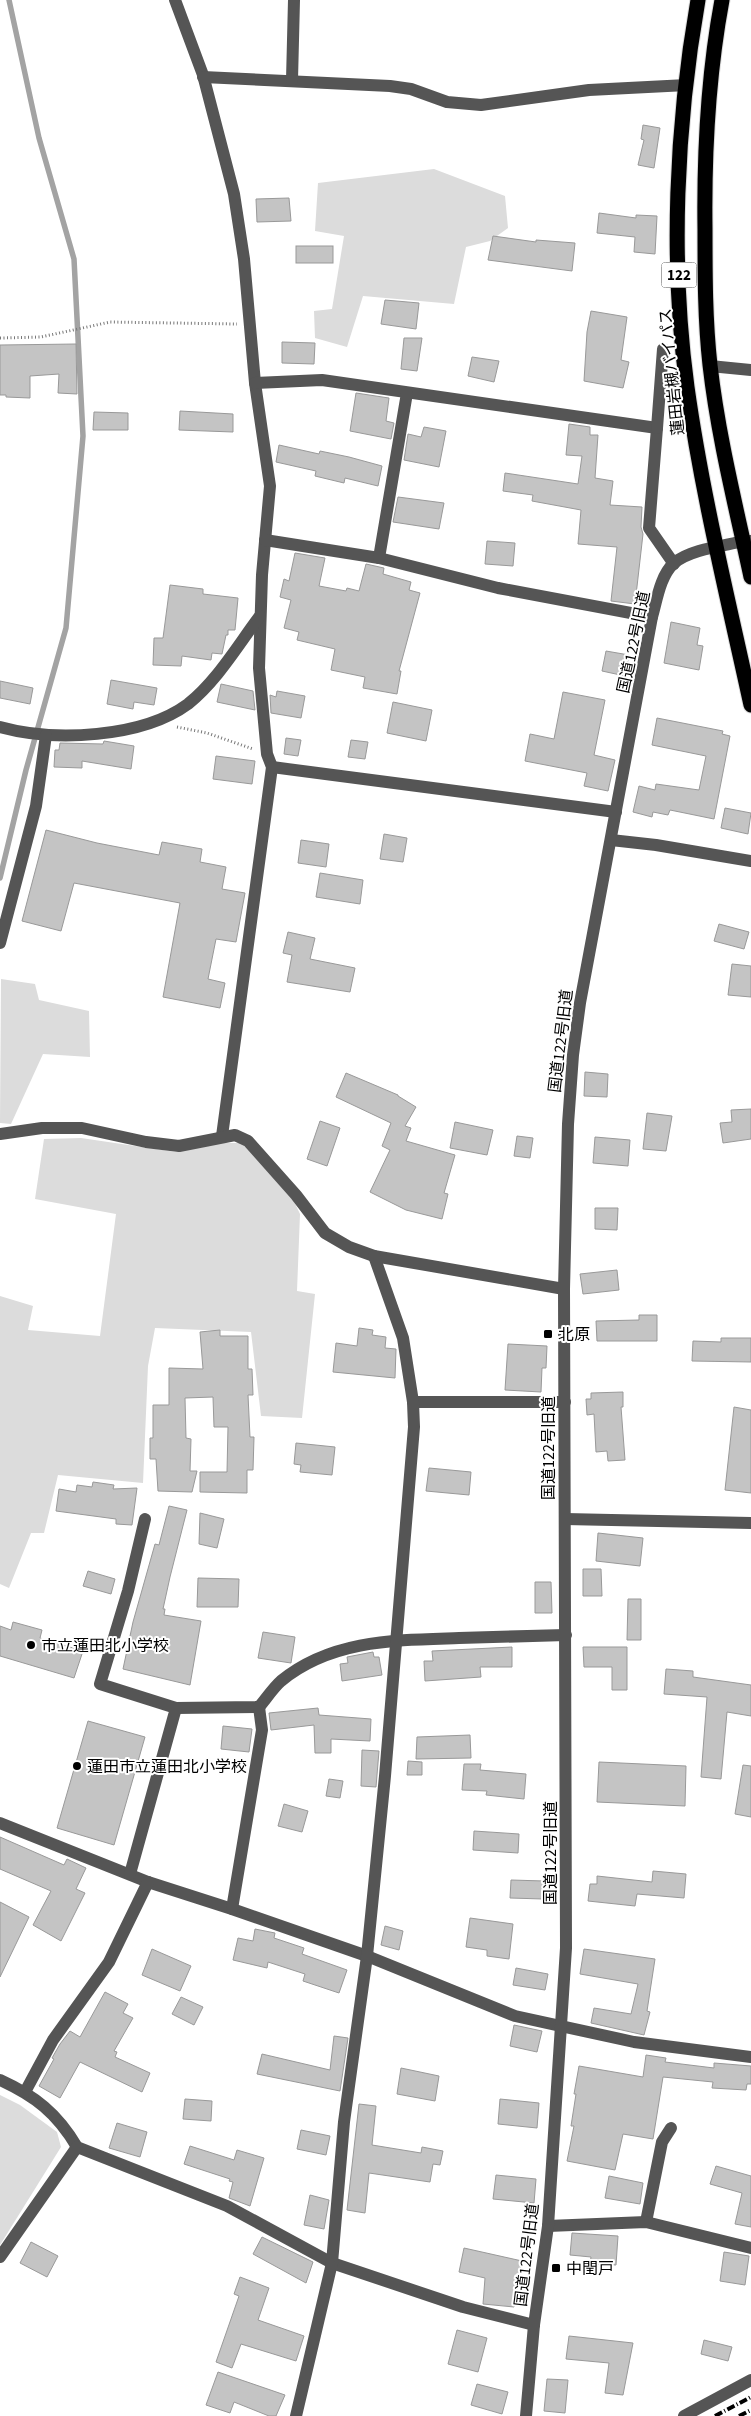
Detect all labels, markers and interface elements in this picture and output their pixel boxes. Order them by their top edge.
road number: 122 [662,262,696,288]
street label: 蓮田岩槻バイパス [654,307,690,437]
street label: 国道122号旧道 [612,589,656,695]
street label: 国道122号旧道 [544,988,578,1094]
place label: 北原 [558,1324,590,1346]
marker: 北原 [542,1328,554,1340]
street label: 国道122号旧道 [538,1396,560,1500]
place label: 市立蓮田北小学校 [41,1635,169,1657]
marker: 市立蓮田北小学校 [25,1639,37,1651]
place label: 蓮田市立蓮田北小学校 [87,1756,247,1778]
marker: 蓮田市立蓮田北小学校 [71,1760,83,1772]
street label: 国道122号旧道 [540,1801,562,1905]
street label: 国道122号旧道 [510,2202,544,2308]
place label: 中閏戸 [566,2258,614,2280]
marker: 中閏戸 [550,2262,562,2274]

